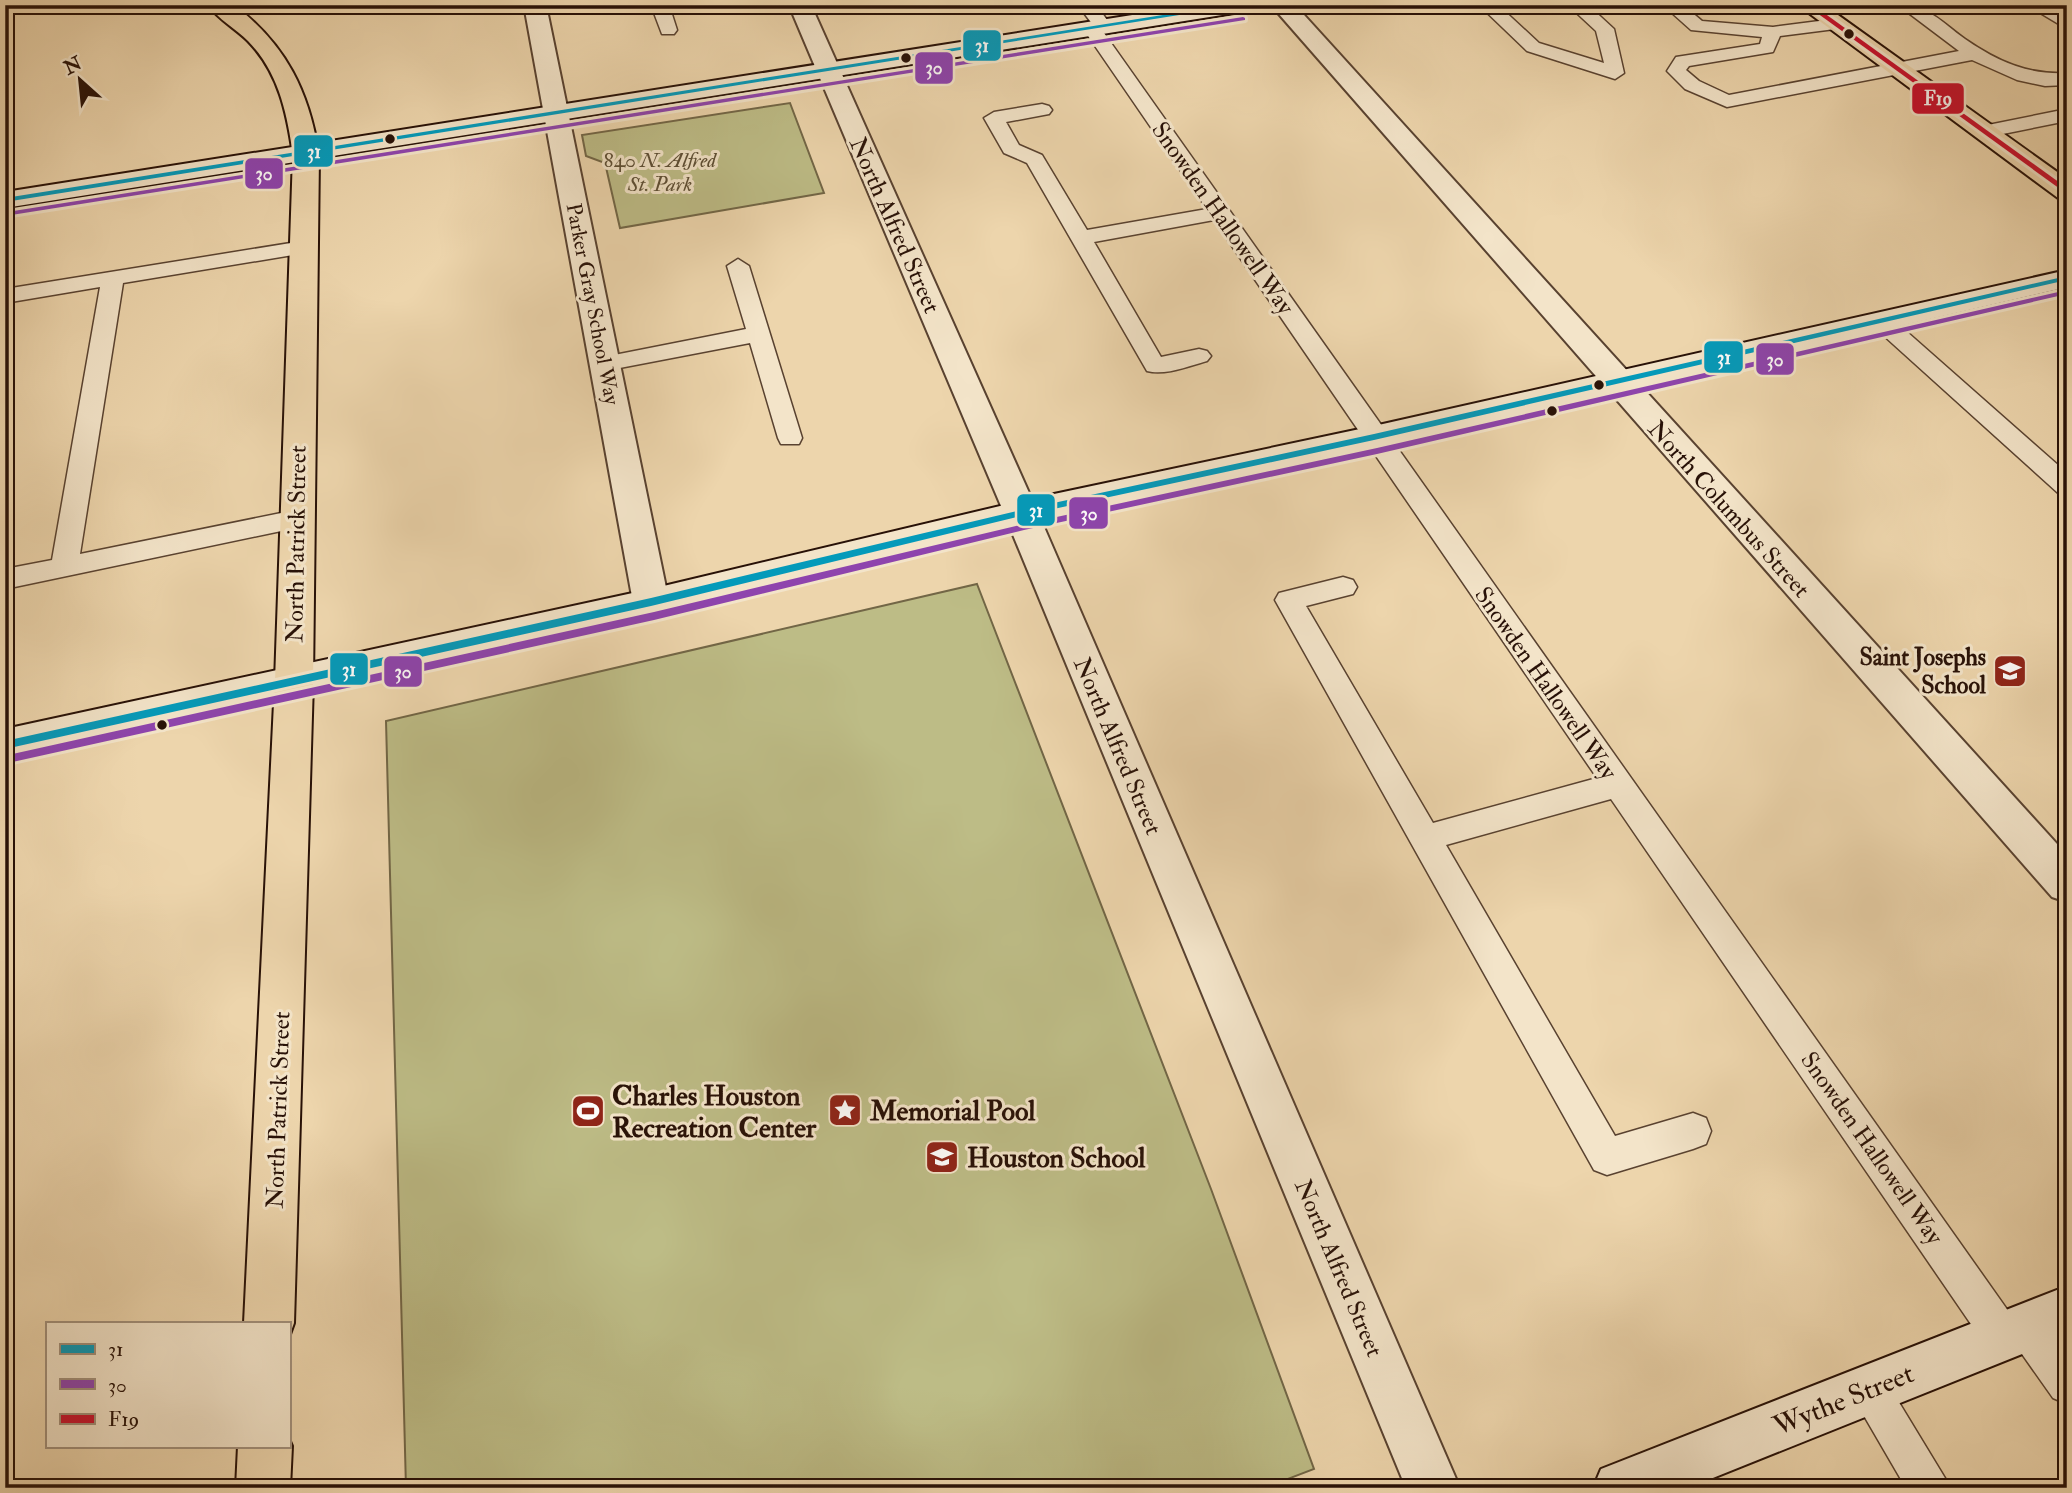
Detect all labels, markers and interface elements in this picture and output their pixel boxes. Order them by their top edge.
unlabelled marker [1842,27,1856,41]
line badge: 31 [962,29,1002,62]
text: 31 [975,34,989,58]
north arrow [46,46,116,116]
text: N [59,51,87,81]
unlabelled marker [899,51,913,65]
line badge: 30 [914,51,954,85]
text: 30 [925,56,943,80]
line badge: F19 [1911,82,1965,115]
text: F19 [1924,87,1952,111]
street label: Snowden Hallowell Way [1144,116,1301,321]
unlabelled marker [383,132,397,146]
street label: North Alfred Street [842,132,947,318]
line badge: 31 [293,134,334,168]
text: 31 [307,140,321,164]
park label: 840 N. Alfred St. Park [604,147,717,198]
line badge: 30 [244,157,284,190]
text: 30 [255,162,273,186]
street label: Parker Gray School Way [560,201,625,408]
line badge: 31 [1703,340,1744,374]
line badge: 30 [1755,342,1795,376]
text: 31 [1717,346,1731,370]
text: 30 [1766,348,1784,372]
unlabelled marker [1592,378,1606,392]
unlabelled marker [1545,404,1559,418]
street label: North Columbus Street [1641,414,1817,605]
street label: North Patrick Street [279,445,314,643]
line badge: 31 [1016,493,1056,527]
line badge: 30 [1068,496,1109,530]
text: 31 [1029,499,1043,523]
text: 30 [1080,502,1098,526]
street label: Snowden Hallowell Way [1467,581,1624,786]
place label: Saint Josephs School [1859,642,1987,701]
line badge: 31 [329,652,369,686]
school or university icon: Saint Josephs School [1991,652,2029,690]
street label: North Alfred Street [1066,653,1169,840]
line badge: 30 [383,655,423,688]
text: 31 [342,658,356,682]
text: 30 [394,660,412,684]
unlabelled marker [155,718,169,732]
street label: North Patrick Street [260,1011,297,1209]
street label: Snowden Hallowell Way [1793,1046,1950,1251]
place label: Charles Houston Recreation Center [612,1079,817,1146]
place icon: Memorial Pool [826,1091,864,1129]
sports icon: Charles Houston Recreation Center [569,1092,607,1130]
place label: Memorial Pool [869,1094,1036,1129]
school or university icon: Houston School [923,1138,961,1176]
place label: Houston School [967,1141,1146,1176]
street label: North Alfred Street [1287,1175,1390,1362]
legend [46,1322,290,1448]
text: 31 [108,1336,124,1363]
street label: Wythe Street [1767,1356,1919,1445]
text: 30 [108,1372,127,1399]
text: F19 [108,1406,139,1433]

